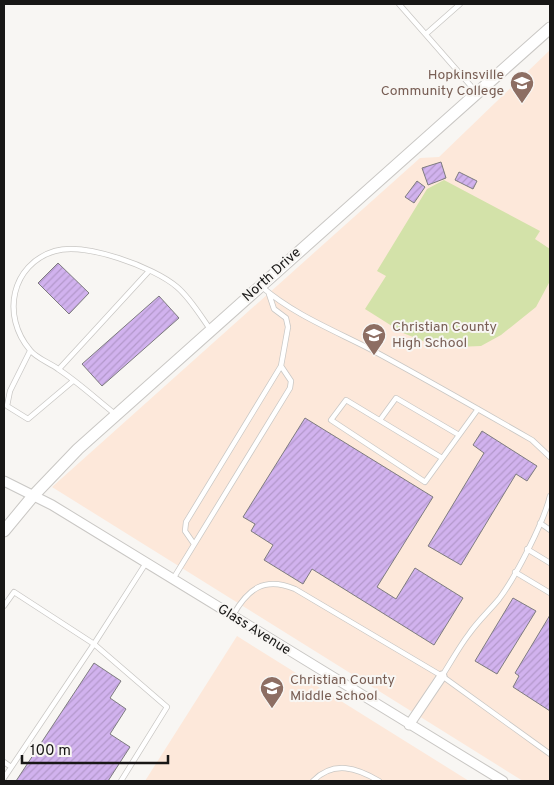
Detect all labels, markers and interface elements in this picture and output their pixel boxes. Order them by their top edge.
place label: Hopkinsville Community College [381,67,504,100]
school or university icon: Hopkinsville Community College [509,70,535,104]
street label: North Drive [239,244,305,306]
place label: Christian County High School [392,319,497,352]
school or university icon: Christian County High School [361,322,387,356]
street label: Glass Avenue [214,601,294,659]
place label: Christian County Middle School [290,672,395,705]
school or university icon: Christian County Middle School [259,675,285,709]
scale bar [22,732,169,764]
text: 100 m [30,742,71,761]

